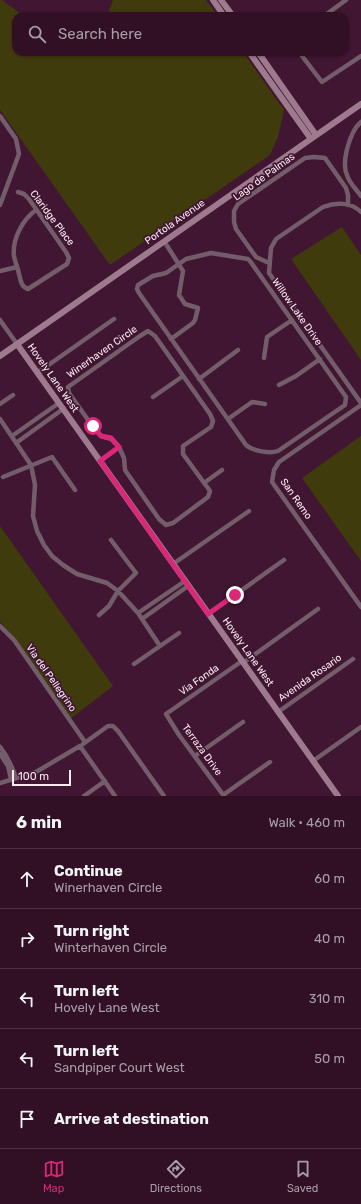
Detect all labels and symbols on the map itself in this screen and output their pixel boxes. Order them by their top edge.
street label: Lago de Palmas [231,151,297,203]
street label: Claridge Place [27,188,77,248]
street label: Portola Avenue [143,197,208,247]
street label: Willow Lake Drive [269,276,325,348]
street label: Winerhaven Circle [64,323,140,381]
street label: Hovely Lane West [25,341,81,415]
route start [84,417,102,435]
street label: San Remo [278,476,315,522]
route end [226,586,244,604]
street label: Hovely Lane West [220,615,276,689]
street label: Via del Pellegrino [23,642,79,714]
street label: Avenida Rosario [276,652,344,704]
street label: Via Fonda [177,662,221,698]
street label: Terraza Drive [179,722,225,778]
scale bar [12,768,71,787]

